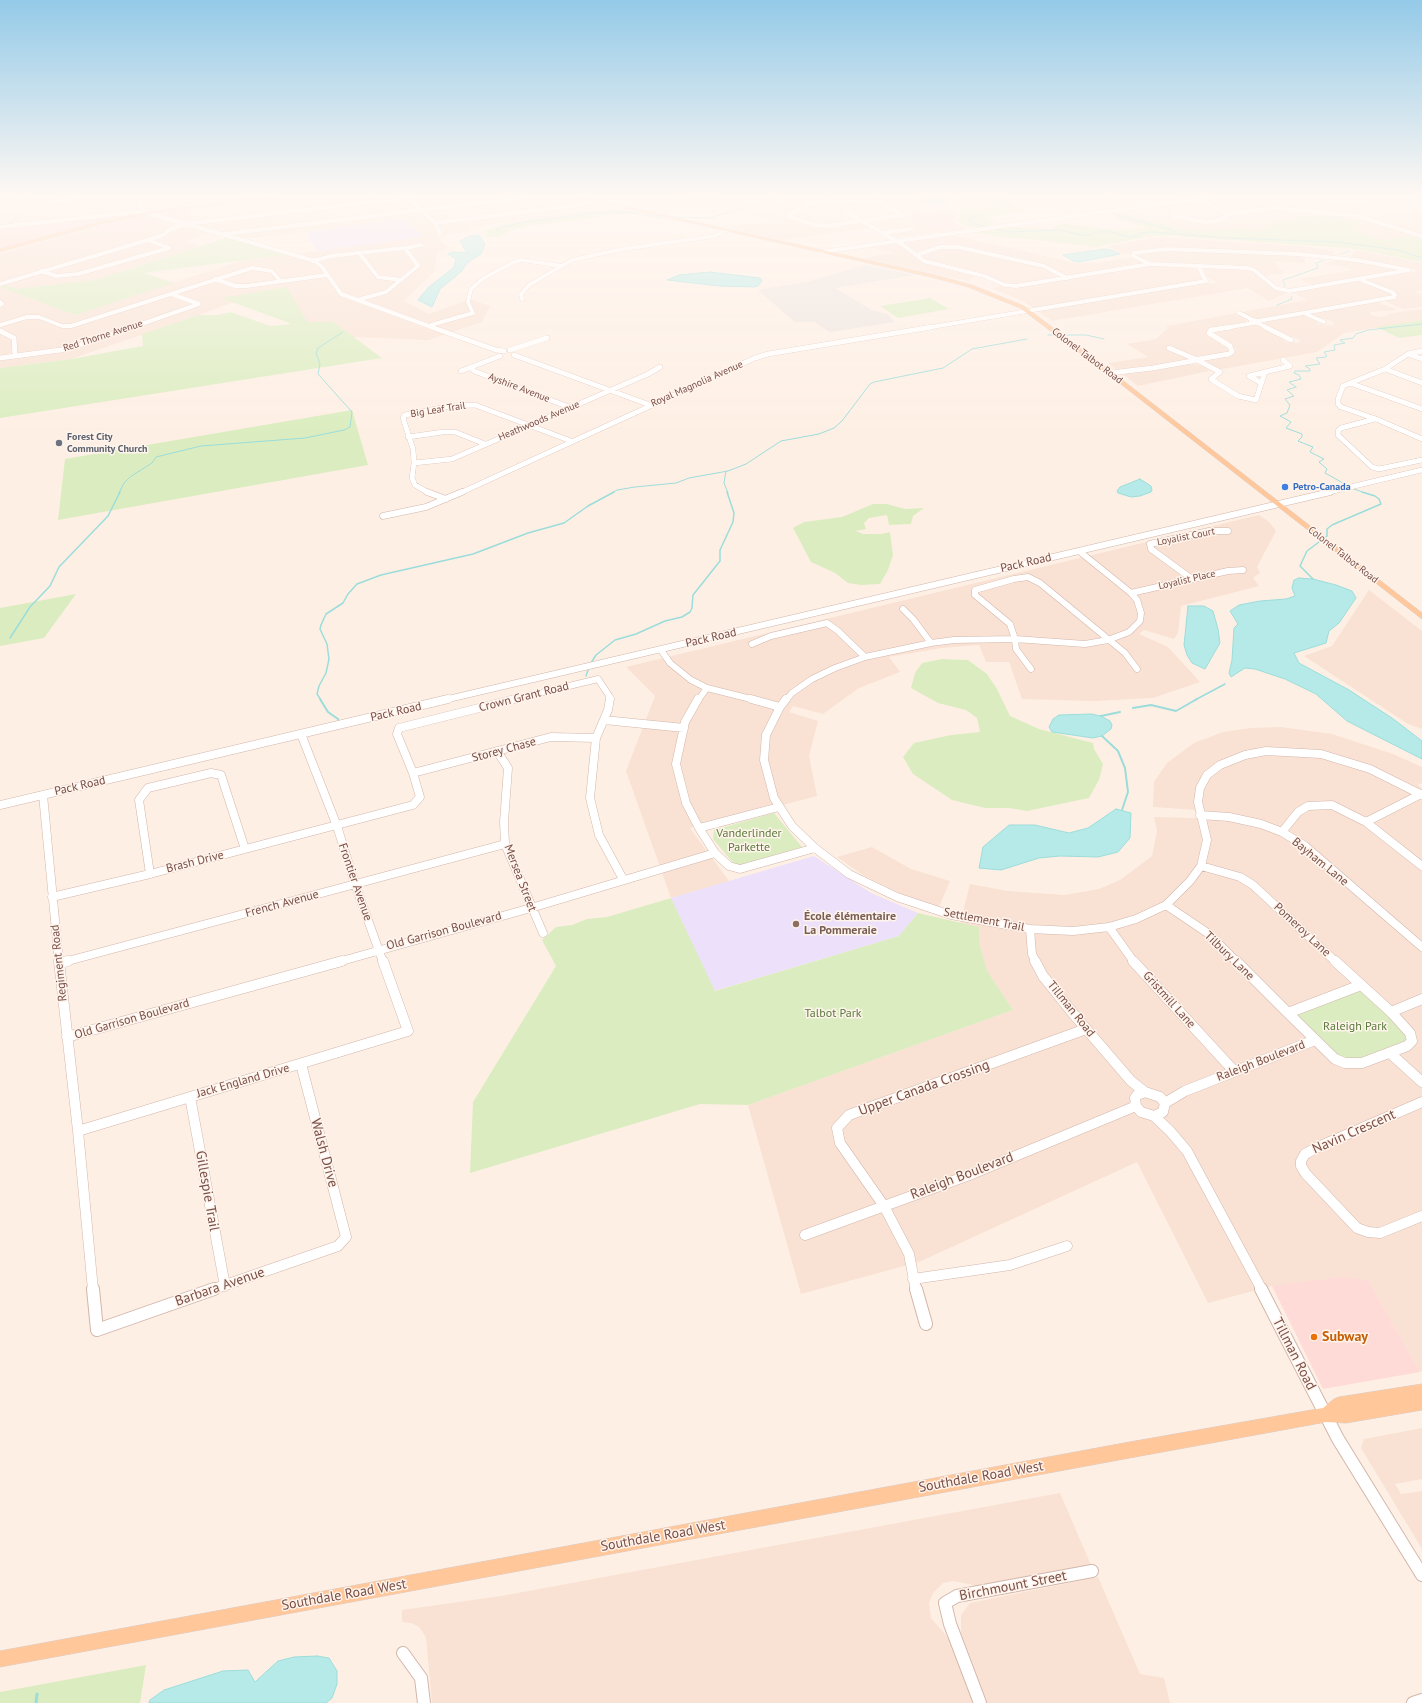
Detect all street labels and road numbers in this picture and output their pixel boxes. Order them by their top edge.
street label: Red Thorne Avenue [62,317,144,355]
street label: Colonel Talbot Road [1049,325,1125,387]
street label: Royal Magnolia Avenue [649,358,745,410]
street label: Ayshire Avenue [487,371,551,405]
street label: Heathwoods Avenue [497,398,581,444]
street label: Big Leaf Trail [410,400,466,420]
street label: Colonel Talbot Road [1306,524,1380,586]
street label: Loyalist Court [1156,526,1216,548]
street label: Pack Road [999,550,1053,576]
street label: Loyalist Place [1157,568,1217,592]
street label: Pack Road [684,625,738,651]
street label: Crown Grant Road [478,679,570,715]
street label: Pack Road [369,699,423,725]
street label: Storey Chase [470,735,538,765]
street label: Pack Road [53,773,107,799]
street label: Bayham Lane [1289,835,1351,889]
street label: Frontier Avenue [335,841,375,923]
street label: Mersea Street [501,842,539,914]
street label: Brash Drive [165,848,225,876]
street label: French Avenue [244,887,320,921]
street label: Pomeroy Lane [1271,900,1333,960]
street label: Settlement Trail [942,905,1026,935]
street label: Old Garrison Boulevard [385,909,503,953]
street label: Regiment Road [48,924,70,1002]
street label: Tilbury Lane [1201,929,1257,983]
street label: Gristmill Lane [1140,969,1198,1031]
street label: Tillman Road [1044,978,1098,1040]
street label: Old Garrison Boulevard [73,996,191,1042]
street label: Raleigh Boulevard [1215,1038,1307,1084]
street label: Upper Canada Crossing [856,1056,992,1120]
street label: Jack England Drive [195,1061,291,1101]
street label: Navin Crescent [1310,1106,1398,1158]
street label: Walsh Drive [307,1117,341,1189]
street label: Gillespie Trail [192,1149,222,1233]
street label: Raleigh Boulevard [908,1149,1016,1203]
street label: Barbara Avenue [173,1264,267,1310]
street label: Tillman Road [1269,1315,1319,1393]
street label: Southdale Road West [917,1458,1045,1496]
street label: Southdale Road West [599,1517,727,1555]
street label: Birchmount Street [958,1567,1068,1605]
street label: Southdale Road West [280,1576,408,1614]

